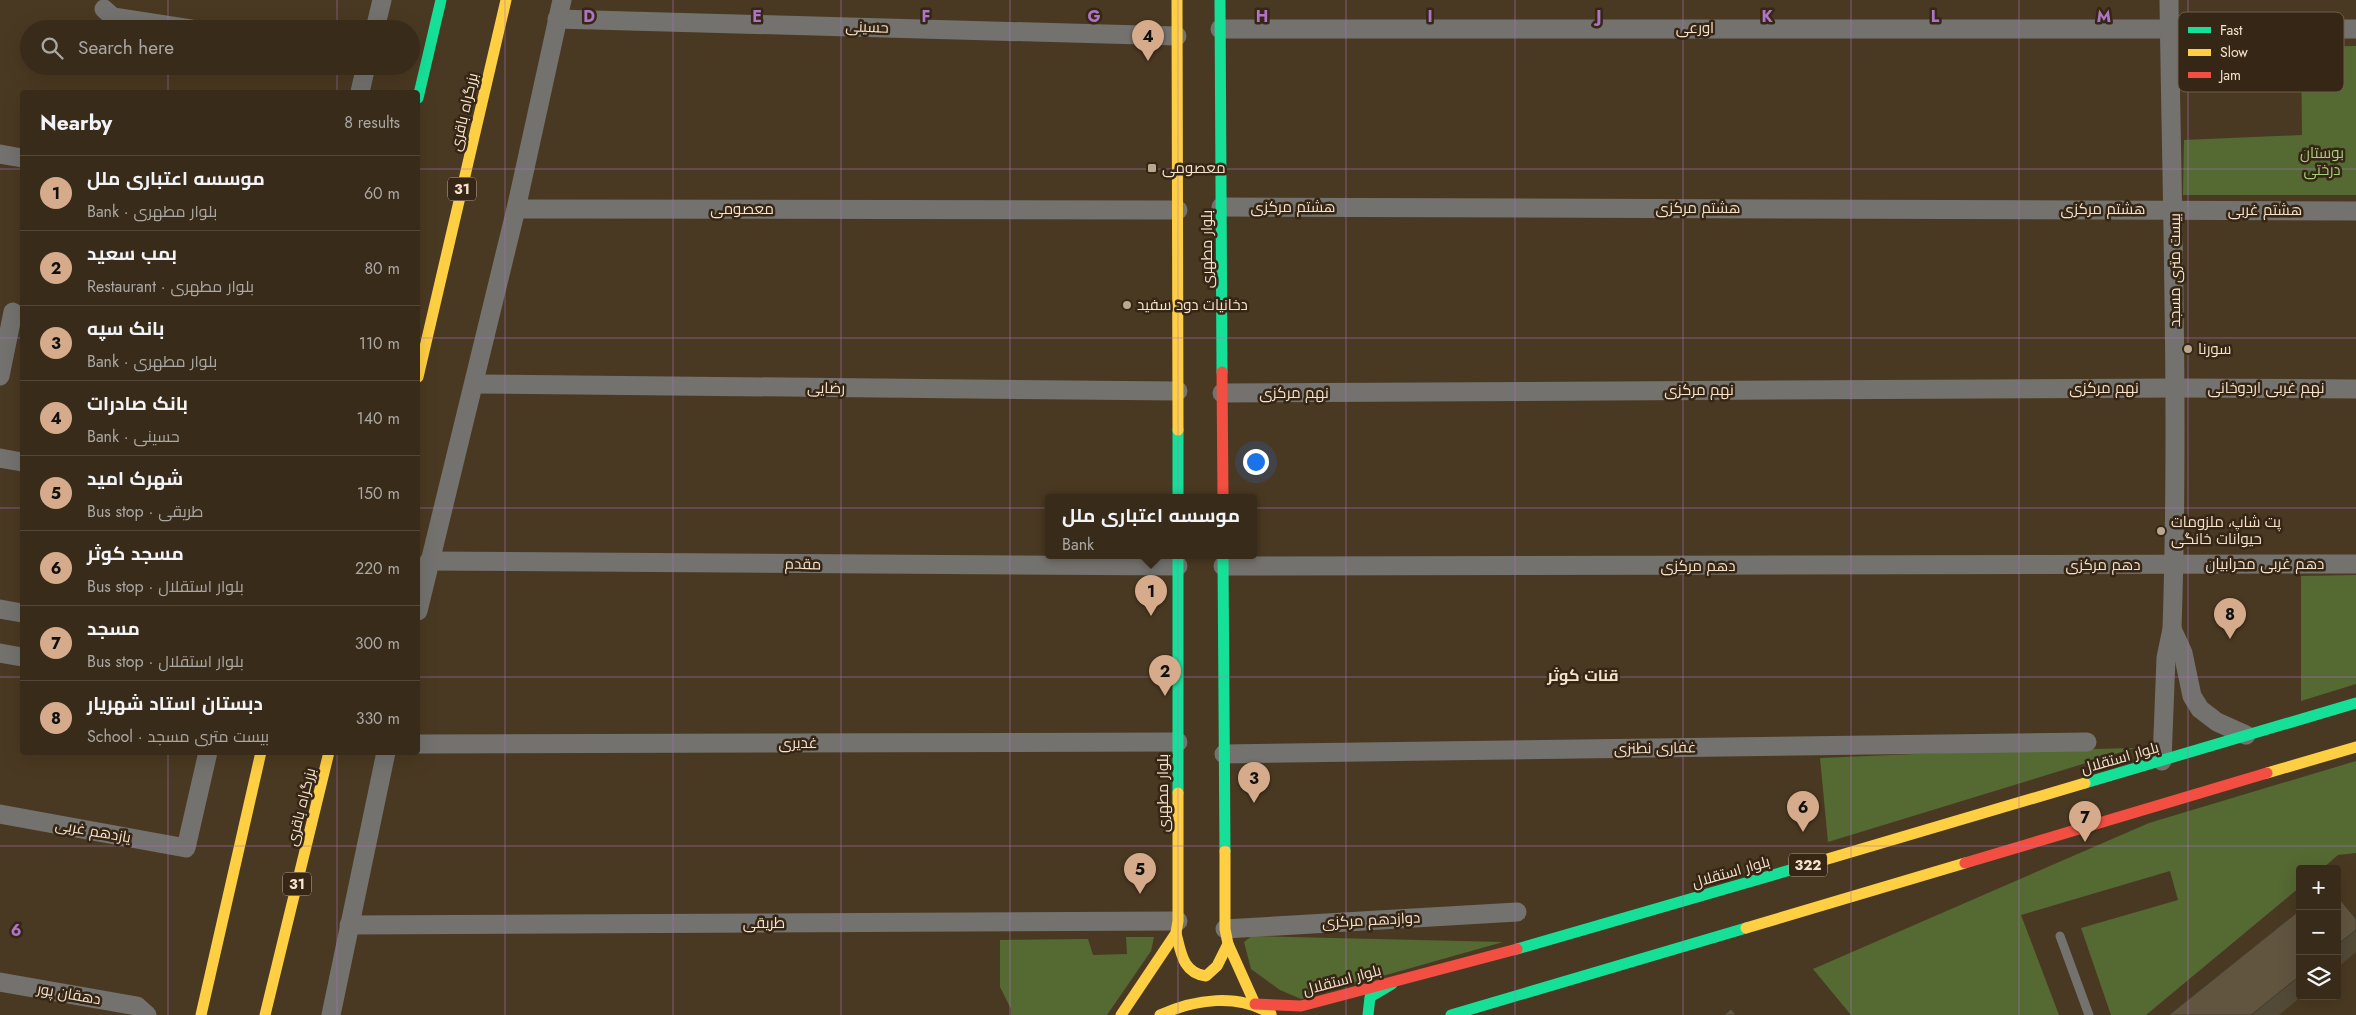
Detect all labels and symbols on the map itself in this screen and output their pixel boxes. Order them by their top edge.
text: D [583,5,595,28]
text: E [752,5,762,28]
text: F [922,5,930,28]
text: G [1087,5,1101,28]
text: H [1256,5,1268,28]
text: I [1427,5,1433,28]
text: J [1593,5,1602,28]
text: K [1761,5,1773,28]
text: L [1931,5,1940,28]
text: M [2097,5,2111,28]
legend [2178,12,2344,92]
street label: حسینی [845,15,889,39]
street label: اورعی [1676,17,1714,39]
pin: 4 [1132,20,1164,61]
text: Fast [2220,20,2243,40]
text: Slow [2220,42,2248,62]
text: Jam [2218,65,2241,85]
street label: بزرگراه باقری [444,71,484,153]
park label: بوستان درختی [2300,142,2344,181]
place label: معصومی [1162,157,1226,179]
marker: معصومی [1146,162,1158,174]
road number: 31 [448,178,476,200]
street label: هشتم مرکزی [1250,196,1336,218]
street label: هشتم مرکزی [1655,197,1741,219]
street label: معصومی [710,198,774,220]
street label: هشتم مرکزی [2060,198,2146,220]
street label: هشتم غربی [2228,199,2302,221]
street label: بلوار مطهری [1196,210,1218,288]
street label: بیست متری مسجد [2164,213,2186,327]
place label: دخانیات دود سفید [1137,294,1248,316]
marker: دخانیات دود سفید [1121,299,1133,311]
place label: سورنا [2198,338,2231,360]
marker: سورنا [2182,343,2194,355]
street label: رضایی [807,377,845,399]
street label: نهم مرکزی [2069,377,2139,399]
street label: نهم غربی اردوخانی [2208,377,2324,399]
street label: نهم مرکزی [1664,379,1734,401]
street label: نهم مرکزی [1259,382,1329,404]
your location [1243,449,1269,475]
place label: پت شاپ، ملزومات حیوانات خانگی [2171,511,2281,550]
marker: پت شاپ، ملزومات حیوانات خانگی [2155,525,2167,537]
street label: مقدم [784,553,822,575]
street label: دهم غربی محرابیان [2206,553,2324,575]
street label: دهم مرکزی [2065,554,2141,576]
street label: دهم مرکزی [1660,555,1736,577]
pin: 1 [1135,575,1167,616]
pin: 8 [2214,598,2246,639]
pin: 2 [1149,655,1181,696]
district label: قنات کوثر [1546,664,1619,687]
street label: غدیری [779,732,817,754]
street label: غفاری نطنزی [1614,736,1696,760]
street label: بلوار استقلال [2078,736,2162,780]
street label: بلوار مطهری [1152,754,1174,832]
pin: 3 [1238,762,1270,803]
street label: بزرگراه باقری [281,766,321,848]
pin: 6 [1787,791,1819,832]
pin: 7 [2069,801,2101,842]
street label: یازدهم غربی [53,814,133,848]
street label: بلوار استقلال [1689,850,1773,894]
pin: 5 [1124,853,1156,894]
road number: 322 [1789,854,1827,876]
road number: 31 [283,872,311,896]
street label: دوازدهم مرکزی [1321,906,1421,934]
street label: طریقی [743,912,785,934]
text: 6 [11,919,21,942]
street label: بلوار استقلال [1300,959,1384,1001]
street label: دهقان پور [34,977,103,1010]

